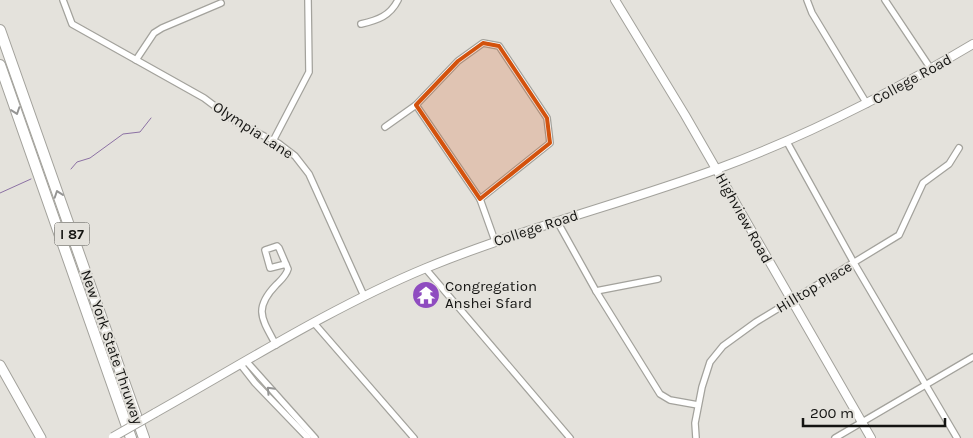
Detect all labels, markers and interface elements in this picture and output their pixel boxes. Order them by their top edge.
street label: College Road [869,50,955,108]
street label: Olympia Lane [210,97,296,163]
one-way arrow [10,106,20,115]
street label: Highview Road [712,170,776,266]
one-way arrow [54,190,64,199]
street label: College Road [491,206,581,250]
road number: I 87 [54,222,90,245]
street label: Hilltop Place [773,257,855,317]
street label: New York State Thruway [77,267,147,427]
place label: Congregation Anshei Sfard [445,277,537,312]
temple icon: Congregation Anshei Sfard [411,280,441,310]
one-way arrow [267,386,276,395]
scale bar [803,396,946,428]
text: 200 m [810,404,854,422]

